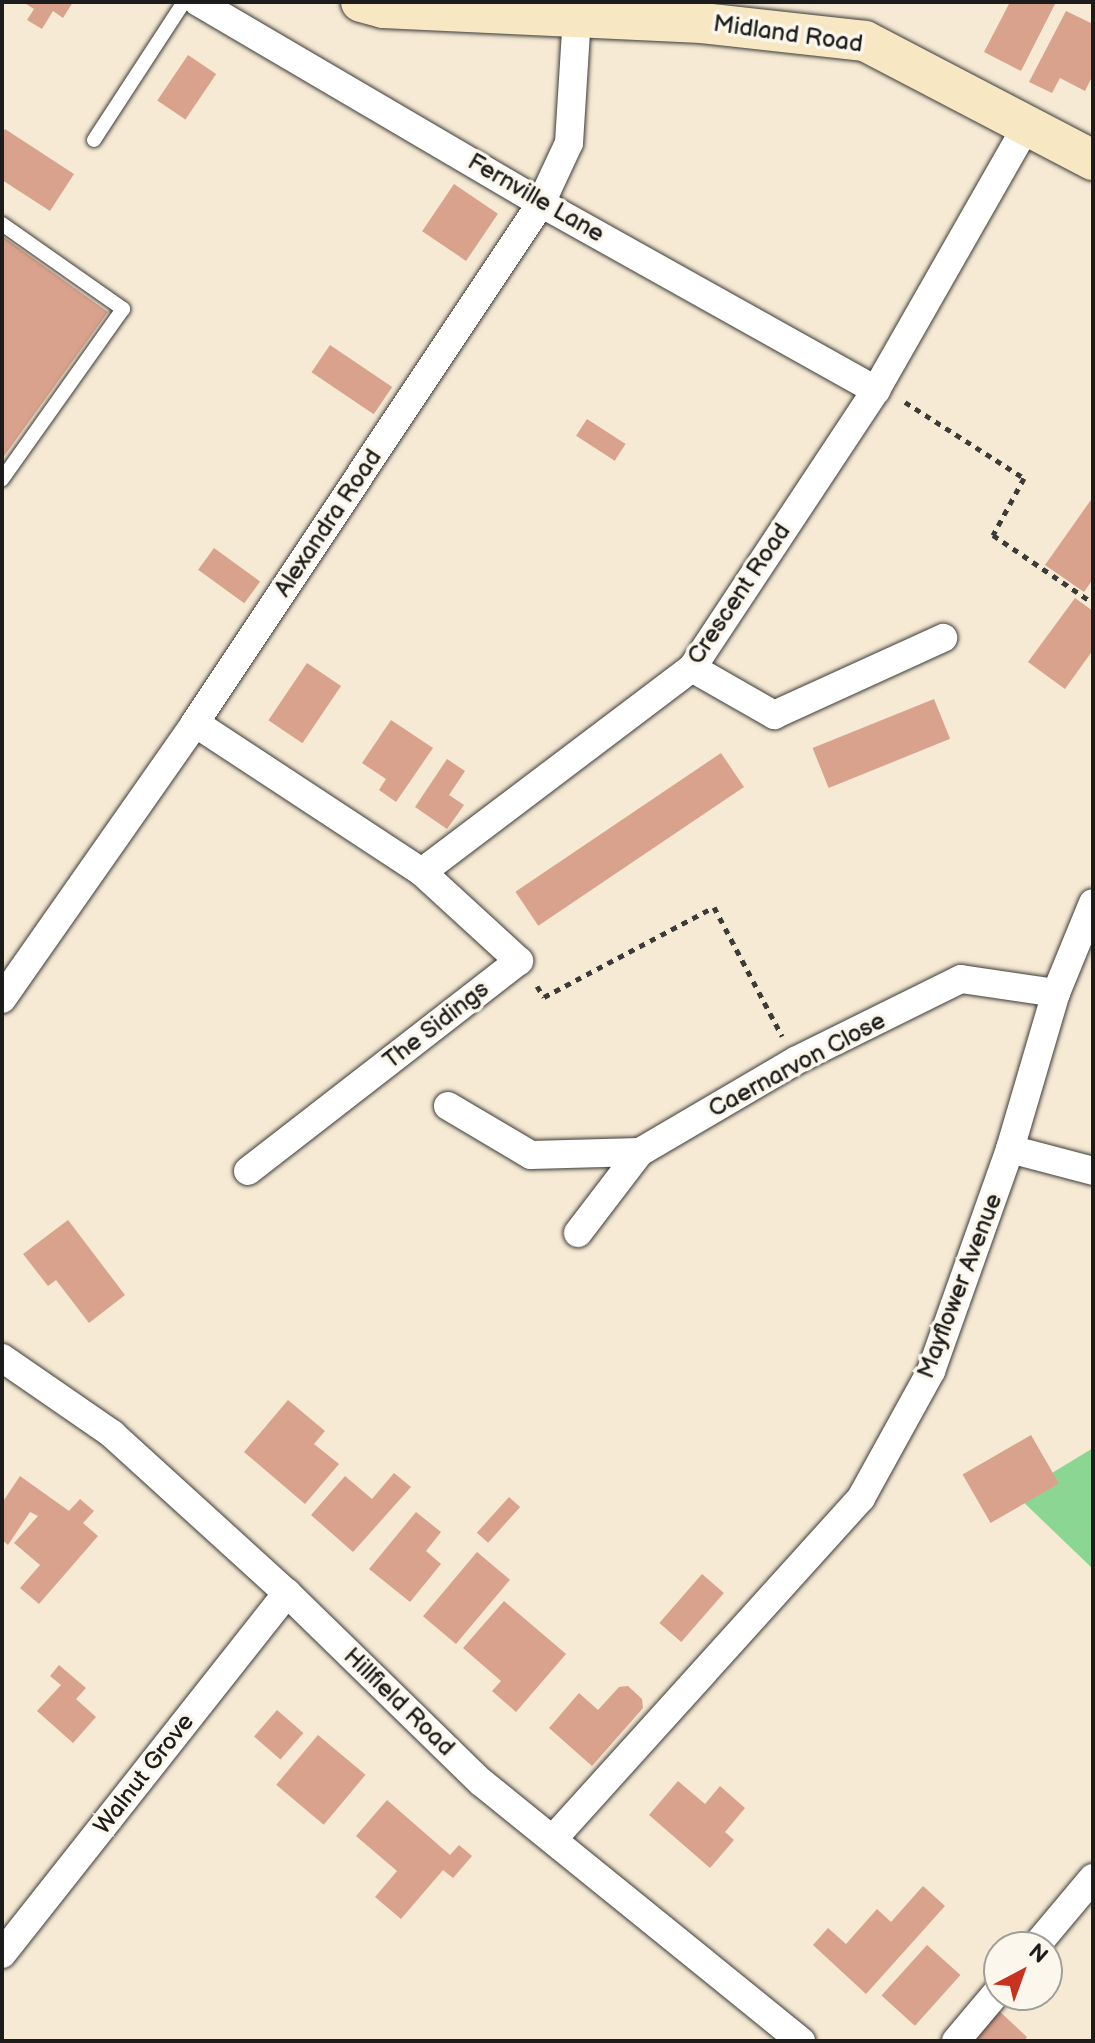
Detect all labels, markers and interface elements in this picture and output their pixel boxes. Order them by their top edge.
street label: Midland Road [711,9,865,59]
street label: Fernville Lane [463,147,609,249]
street label: Alexandra Road [268,444,388,602]
street label: Crescent Road [681,518,797,670]
street label: The Sidings [377,975,495,1075]
street label: Caernarvon Close [704,1006,890,1124]
street label: Mayflower Avenue [911,1189,1009,1383]
street label: Hillfield Road [337,1642,461,1762]
street label: Walnut Grove [88,1708,200,1840]
north arrow [983,1931,1063,2011]
text: N [1023,1938,1053,1970]

